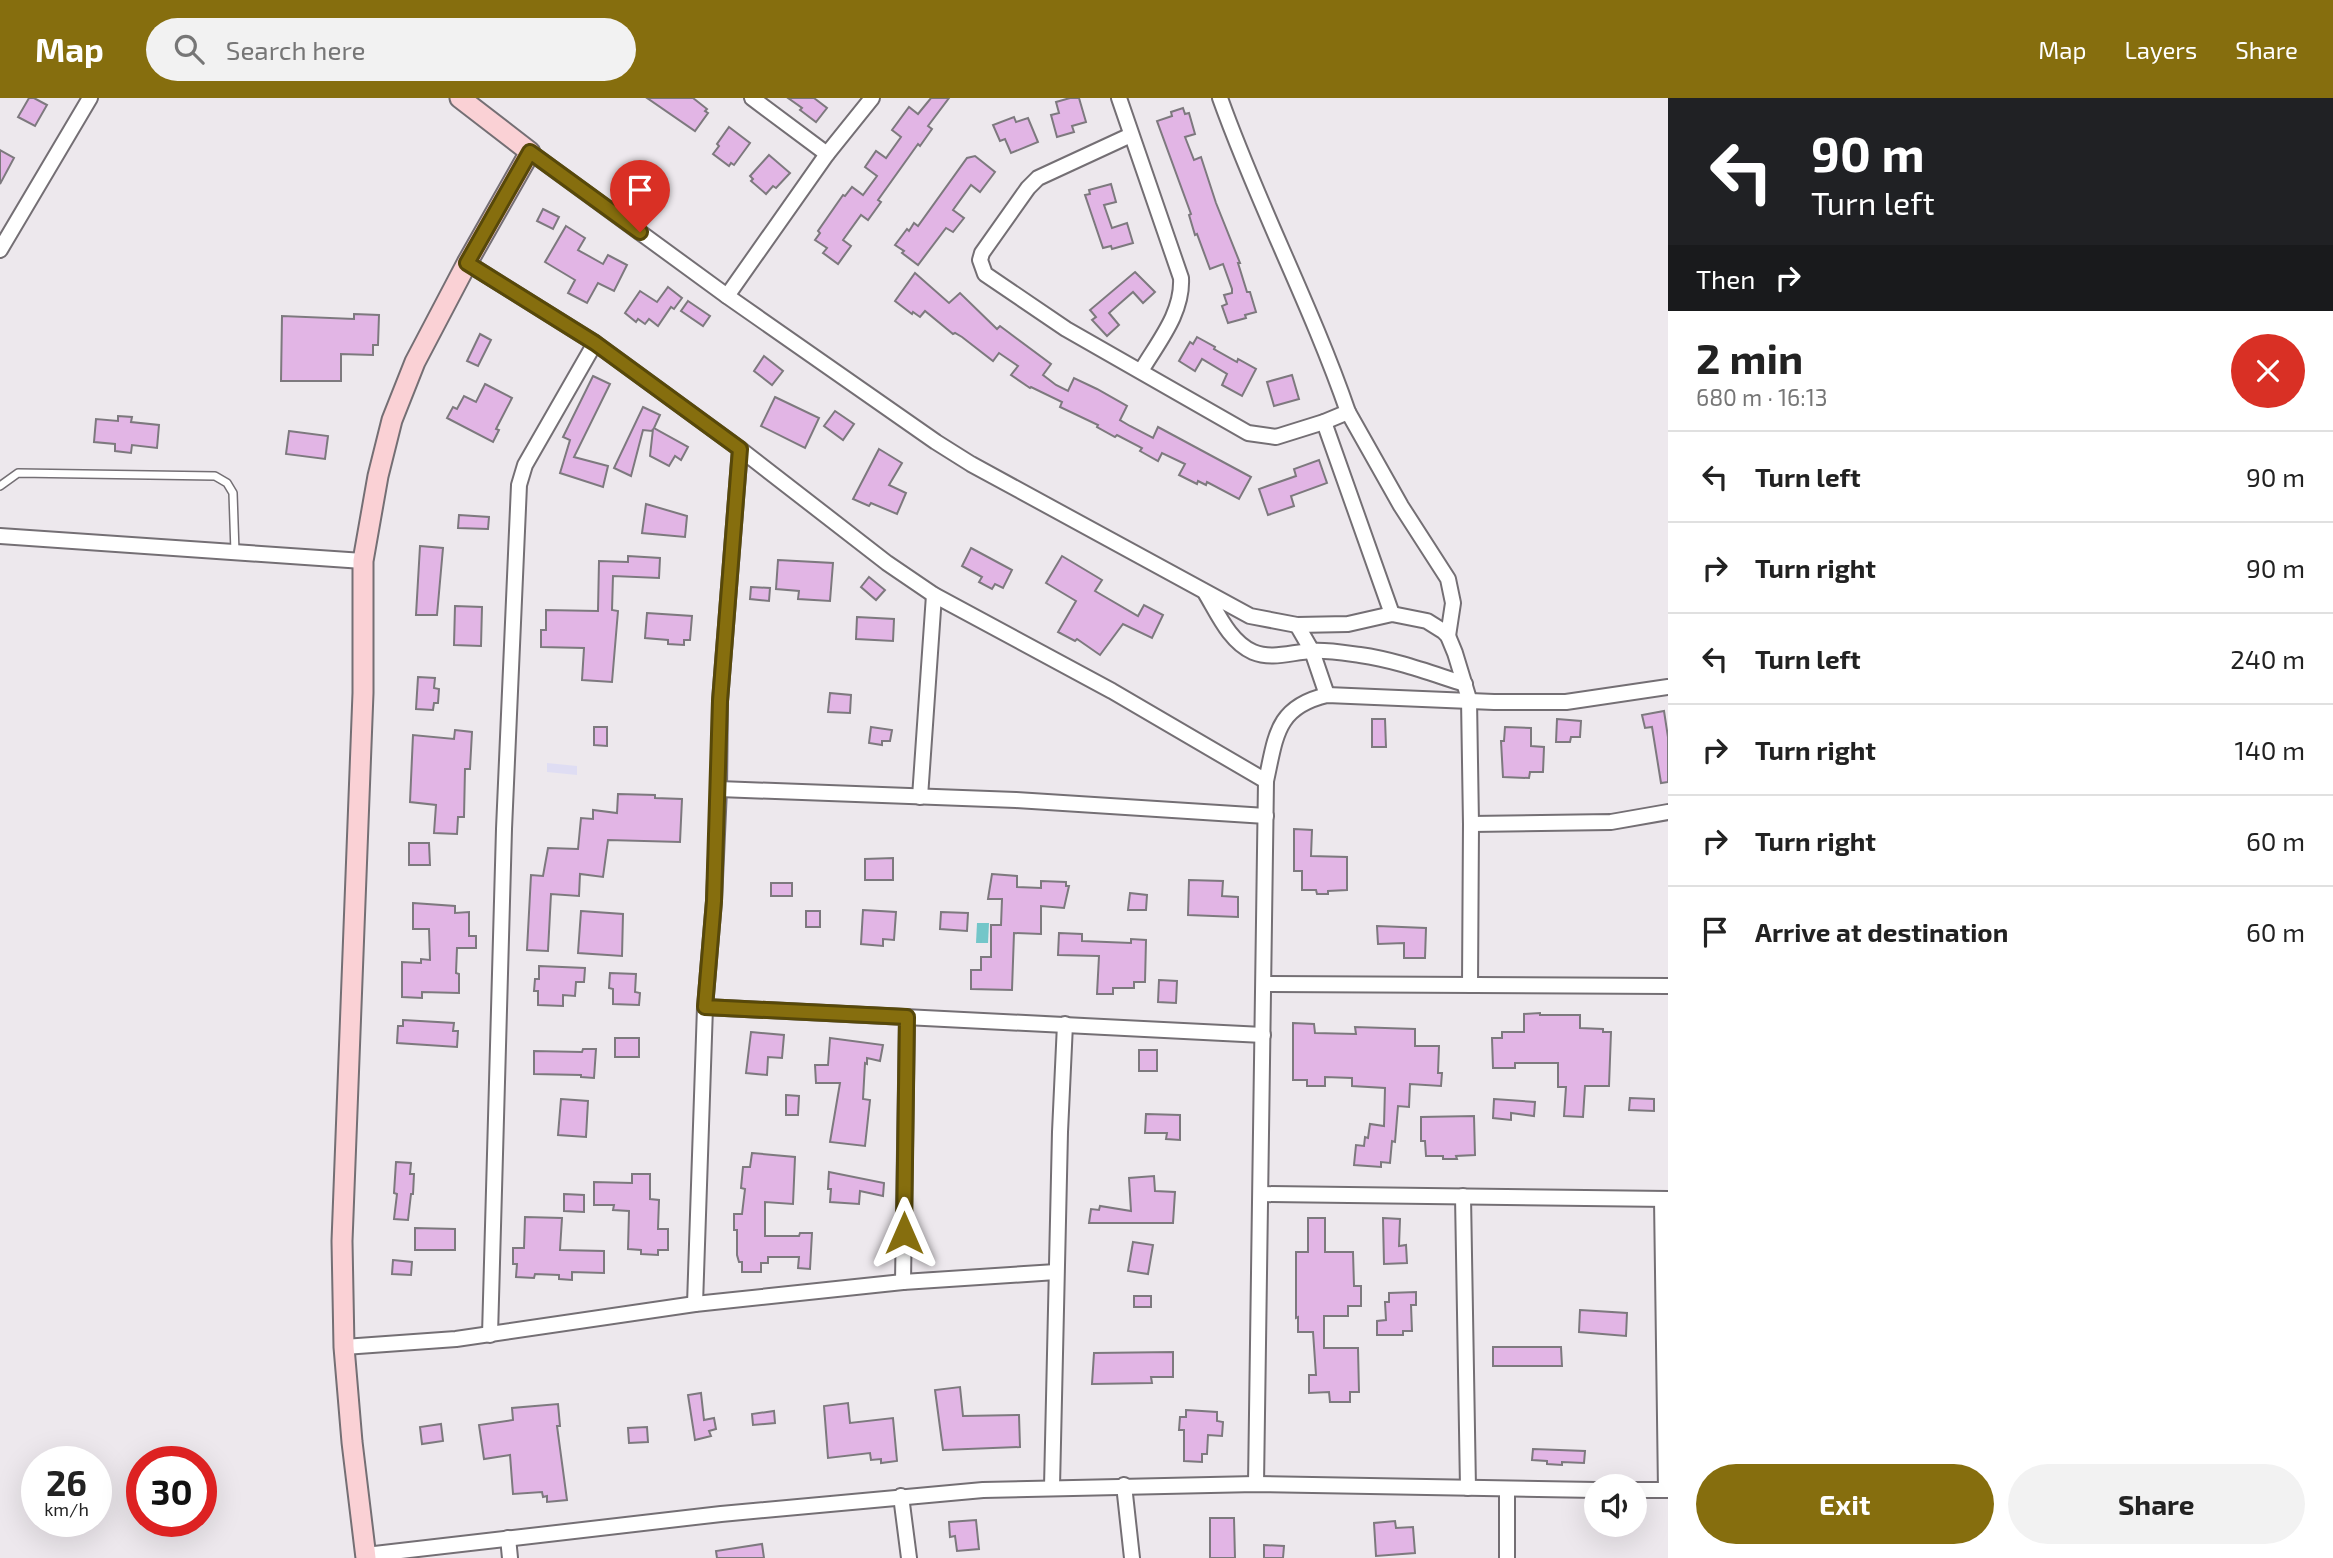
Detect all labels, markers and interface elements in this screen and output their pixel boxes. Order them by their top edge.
search box [146,18,636,81]
text: Map [35,29,104,69]
icon: search [170,30,208,68]
text: Search here [226,34,365,65]
text: Map [2038,35,2086,64]
text: Layers [2124,35,2197,64]
text: Share [2235,35,2298,64]
text: 90 m [1811,123,1925,182]
icon: left [1696,126,1787,217]
pin [610,160,670,232]
icon: arrive [621,171,659,209]
text: Turn left [1811,183,1935,221]
icon: right [1769,259,1807,297]
text: Then [1696,263,1755,294]
text: 2 min [1696,332,1803,382]
button: close [2231,334,2305,408]
text: 680 m · 16:13 [1696,383,1828,411]
icon: left [1696,458,1734,496]
text: Turn left [1755,461,1861,492]
text: 90 m [2246,461,2305,492]
icon: right [1696,549,1734,587]
text: Turn right [1755,552,1876,583]
text: 90 m [2246,552,2305,583]
icon: left [1696,640,1734,678]
text: Turn left [1755,643,1861,674]
text: 240 m [2230,643,2305,674]
icon: right [1696,731,1734,769]
text: Turn right [1755,734,1876,765]
text: 140 m [2234,734,2305,765]
icon: right [1696,822,1734,860]
text: Turn right [1755,825,1876,856]
text: 60 m [2246,825,2305,856]
icon: arrive [1696,913,1734,951]
text: Arrive at destination [1755,916,2008,947]
text: 60 m [2246,916,2305,947]
position arrow [867,1196,941,1270]
speed limit sign: 30 [126,1446,217,1537]
text: 26 [46,1461,87,1503]
button: Exit [1696,1464,1994,1544]
button: Share [2008,1464,2305,1544]
map controls [1584,1474,1647,1537]
button: sound [1584,1474,1647,1537]
text: km/h [44,1498,89,1520]

